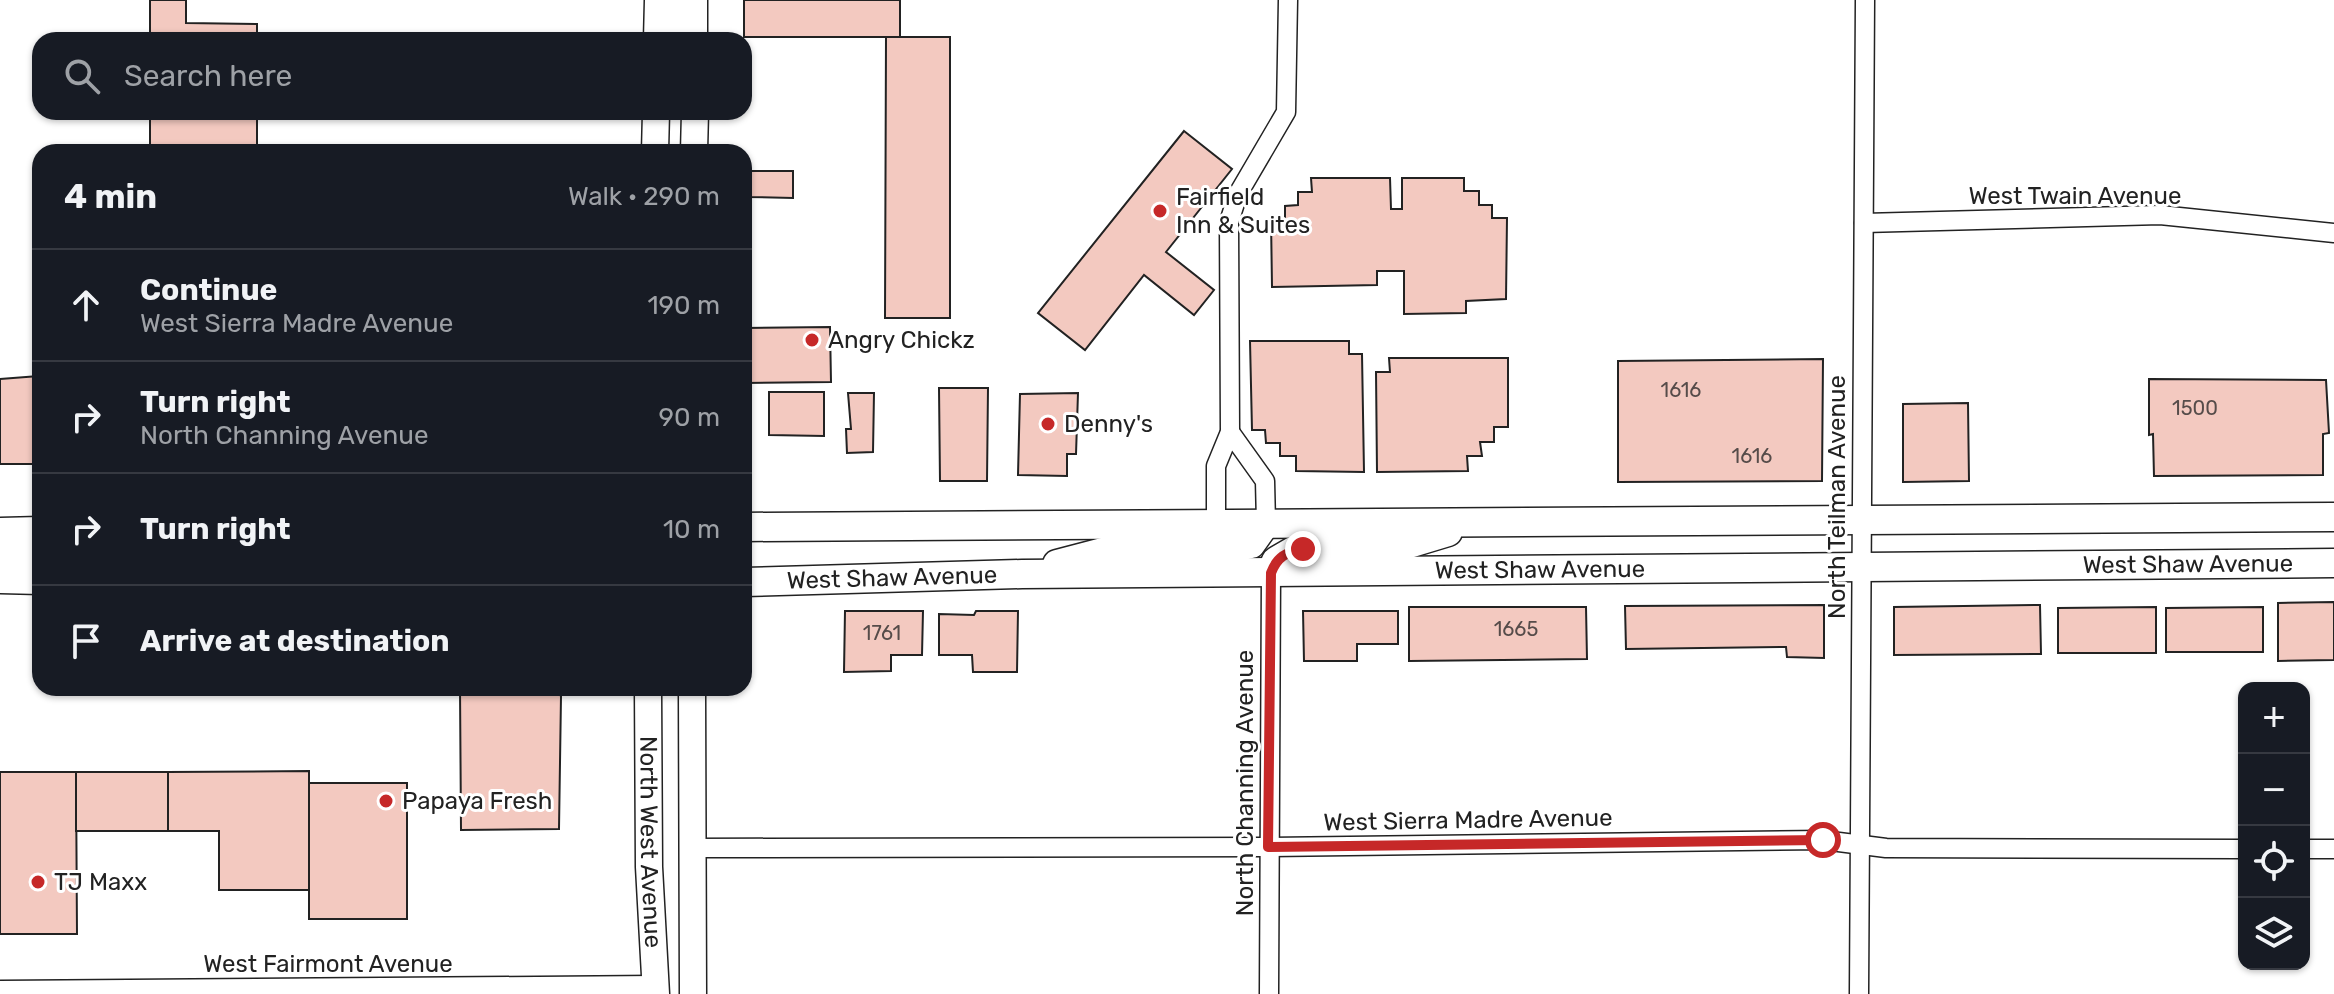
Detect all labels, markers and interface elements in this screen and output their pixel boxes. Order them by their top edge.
search box [32,32,752,120]
icon: search [60,54,104,98]
text: Search here [124,58,292,94]
text: 4 min [64,176,157,217]
text: Walk · 290 m [568,181,720,212]
street label: West Twain Avenue [1969,182,2182,210]
place label: Fairfield Inn & Suites [1176,183,1310,239]
marker: Fairfield Inn & Suites [1151,202,1169,220]
text: Continue [140,272,277,308]
icon: ahead [64,283,108,327]
text: 190 m [647,290,720,321]
text: West Sierra Madre Avenue [140,308,453,339]
place label: Angry Chickz [828,326,975,354]
marker: Angry Chickz [803,331,821,349]
street label: North Teilman Avenue [1823,375,1851,619]
house number: 1616 [1661,378,1701,402]
text: Turn right [140,384,291,420]
icon: right [64,395,108,439]
house number: 1500 [2172,396,2218,420]
text: 90 m [659,402,720,433]
place label: Denny's [1064,410,1153,438]
marker: Denny's [1039,415,1057,433]
text: North Channing Avenue [140,420,429,451]
house number: 1616 [1732,444,1772,468]
icon: right [64,507,108,551]
text: Turn right [140,511,291,547]
text: 10 m [663,514,720,545]
route end [1285,531,1321,567]
street label: West Shaw Avenue [2082,549,2293,579]
street label: West Shaw Avenue [1434,555,1645,585]
street label: West Shaw Avenue [786,561,998,595]
house number: 1665 [1494,617,1538,641]
icon: arrive [64,619,108,663]
house number: 1761 [863,621,901,645]
text: Arrive at destination [140,623,450,659]
street label: North Channing Avenue [1231,650,1259,916]
map controls [2238,682,2310,970]
button: + [2238,682,2310,754]
street label: North West Avenue [634,736,667,949]
button: − [2238,754,2310,826]
place label: Papaya Fresh [402,787,552,815]
marker: Papaya Fresh [377,792,395,810]
street label: West Sierra Madre Avenue [1323,803,1613,837]
route start [1805,822,1841,858]
button: locate [2238,826,2310,898]
place label: TJ Maxx [54,868,147,896]
marker: TJ Maxx [29,873,47,891]
button: layers [2238,898,2310,970]
street label: West Fairmont Avenue [203,950,453,978]

